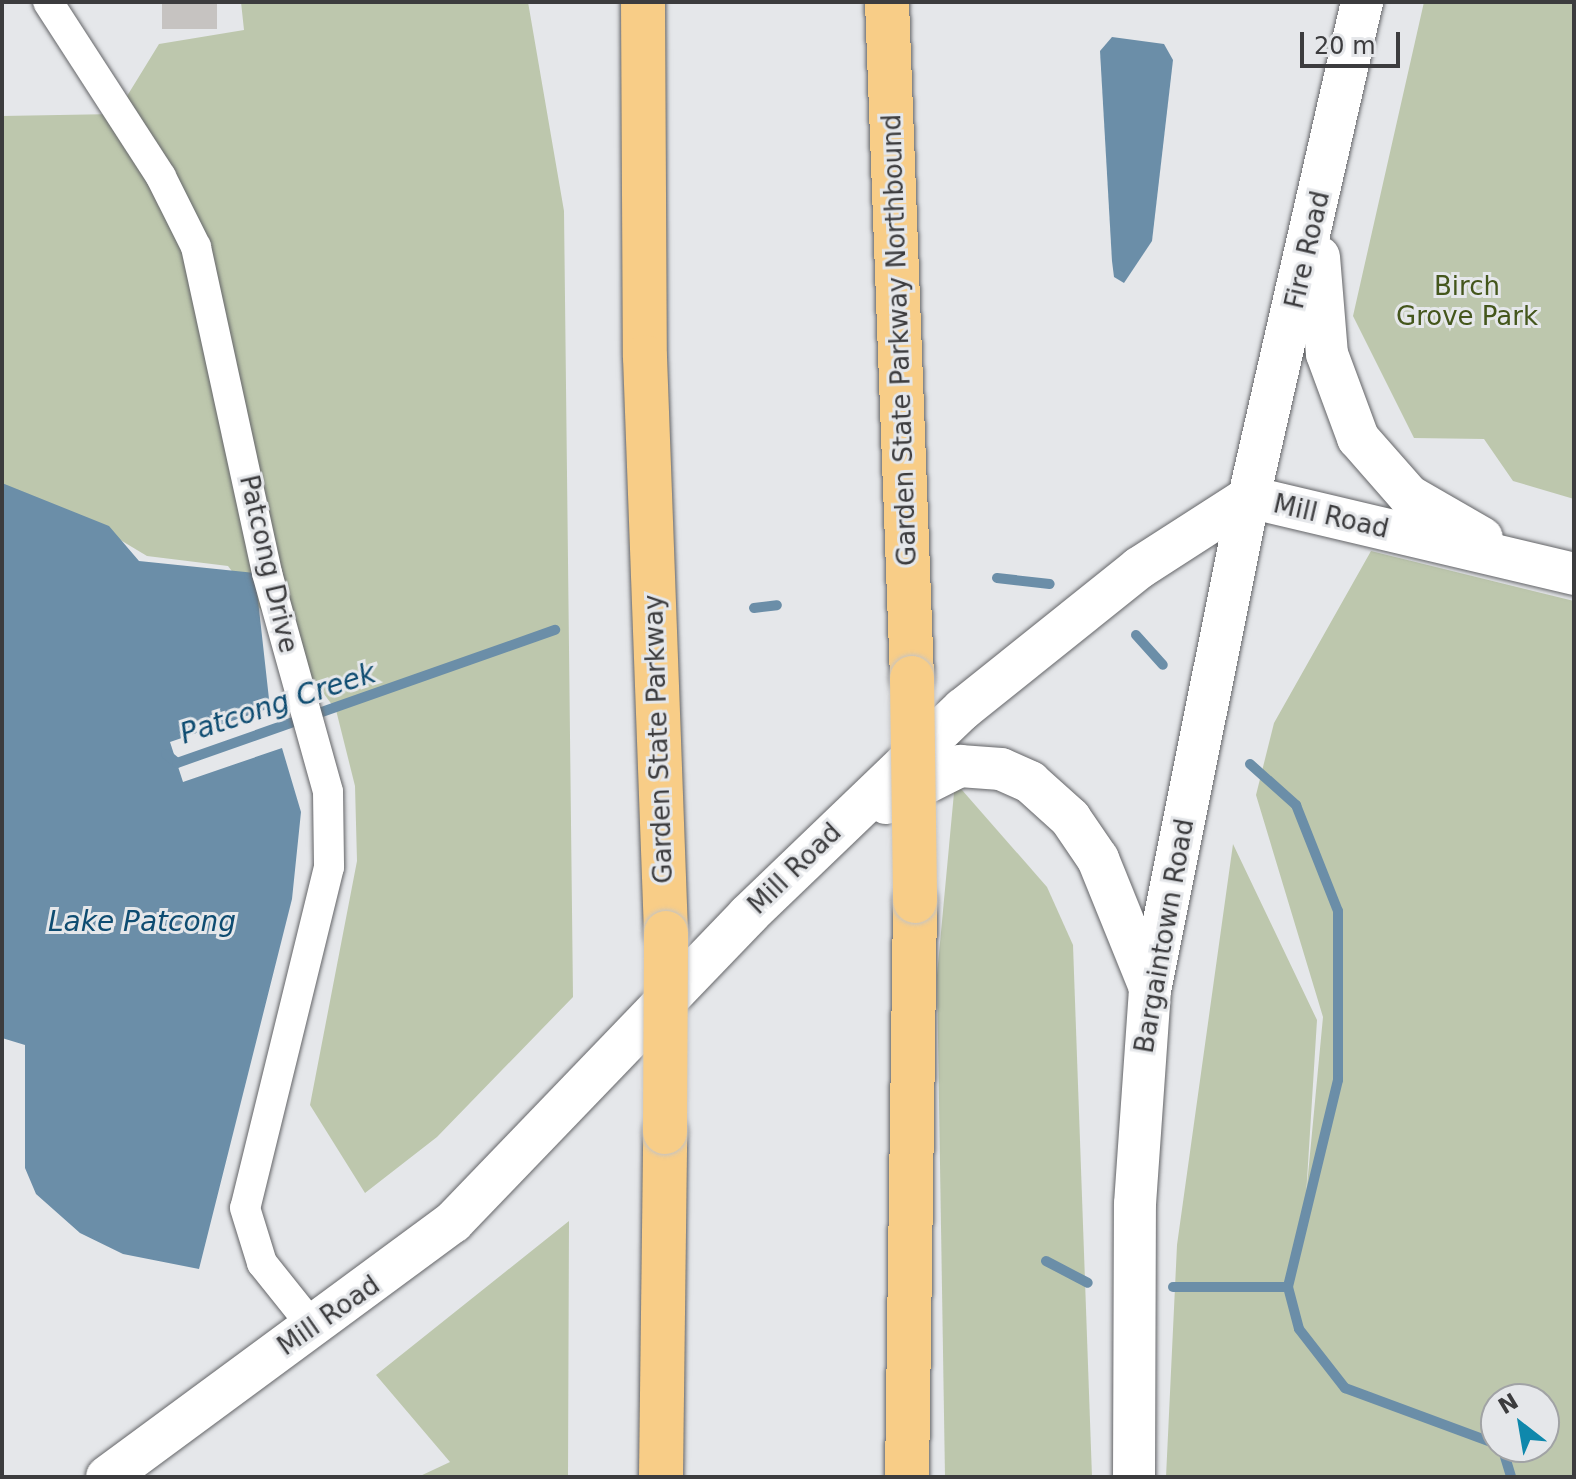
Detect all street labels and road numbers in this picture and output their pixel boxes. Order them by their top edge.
street label: Garden State Parkway Northbound [877,113,923,567]
street label: Fire Road [1279,188,1337,312]
street label: Patcong Drive [232,472,304,656]
street label: Mill Road [1270,489,1392,545]
street label: Garden State Parkway [638,594,680,884]
street label: Bargaintown Road [1129,816,1201,1056]
street label: Mill Road [742,817,848,921]
street label: Mill Road [272,1269,386,1363]

